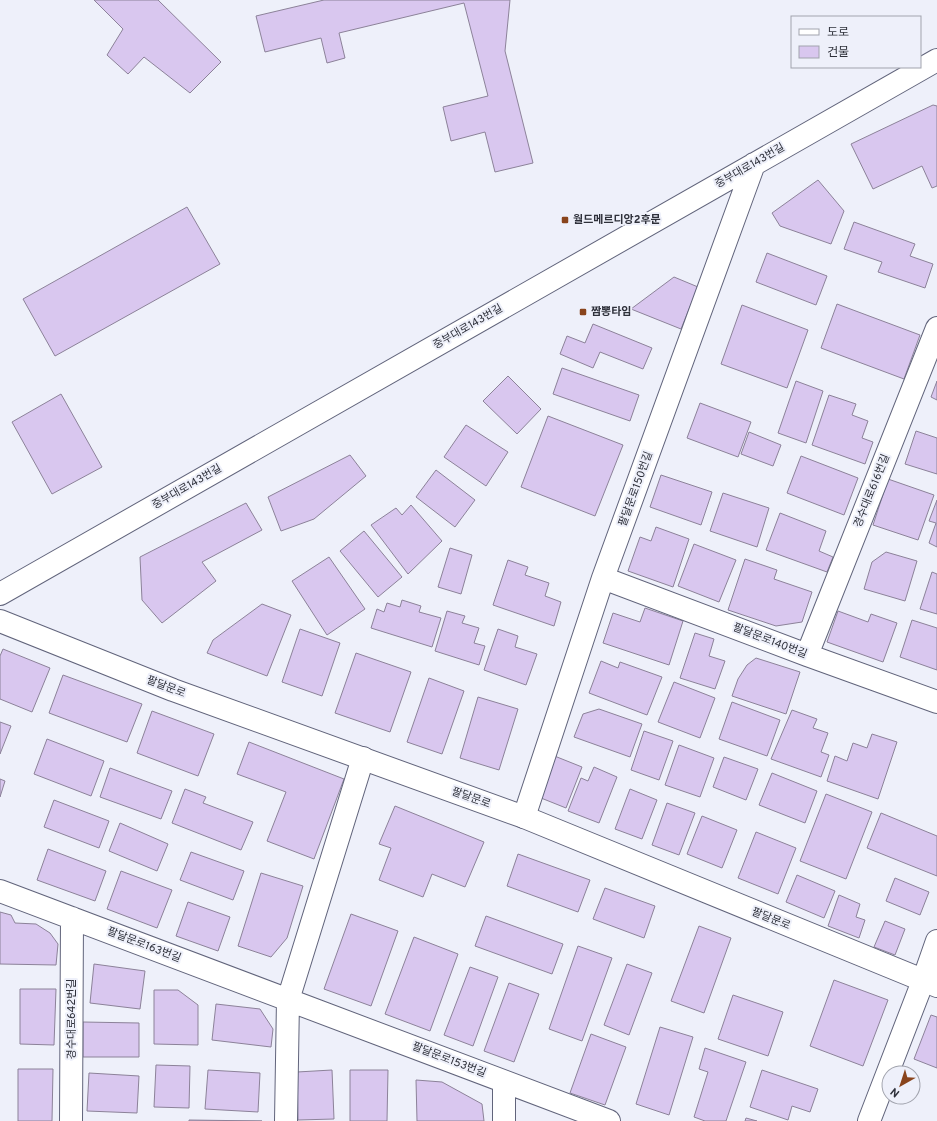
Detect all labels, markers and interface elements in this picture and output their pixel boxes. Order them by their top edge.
legend [791,16,921,68]
text: 도로 [827,25,849,41]
text: 건물 [827,45,849,61]
street label: 중부대로143번길 [713,140,787,192]
place label: 월드메르디앙2후문 [573,213,661,227]
marker: 월드메르디앙2후문 [560,215,570,225]
street label: 중부대로143번길 [431,301,505,353]
place label: 짬뽕타임 [591,305,631,319]
marker: 짬뽕타임 [578,307,588,317]
street label: 팔달문로150번길 [616,450,656,528]
street label: 경수대로616번길 [851,452,893,530]
street label: 중부대로143번길 [150,461,224,513]
street label: 팔달문로140번길 [731,620,809,662]
street label: 팔달문로 [145,673,187,701]
street label: 팔달문로 [450,784,492,812]
street label: 팔달문로 [750,905,792,933]
street label: 팔달문로163번길 [105,924,183,966]
street label: 경수대로642번길 [65,979,79,1059]
street label: 팔달문로153번길 [410,1039,488,1081]
north arrow [881,1065,921,1105]
text: N [888,1084,903,1100]

